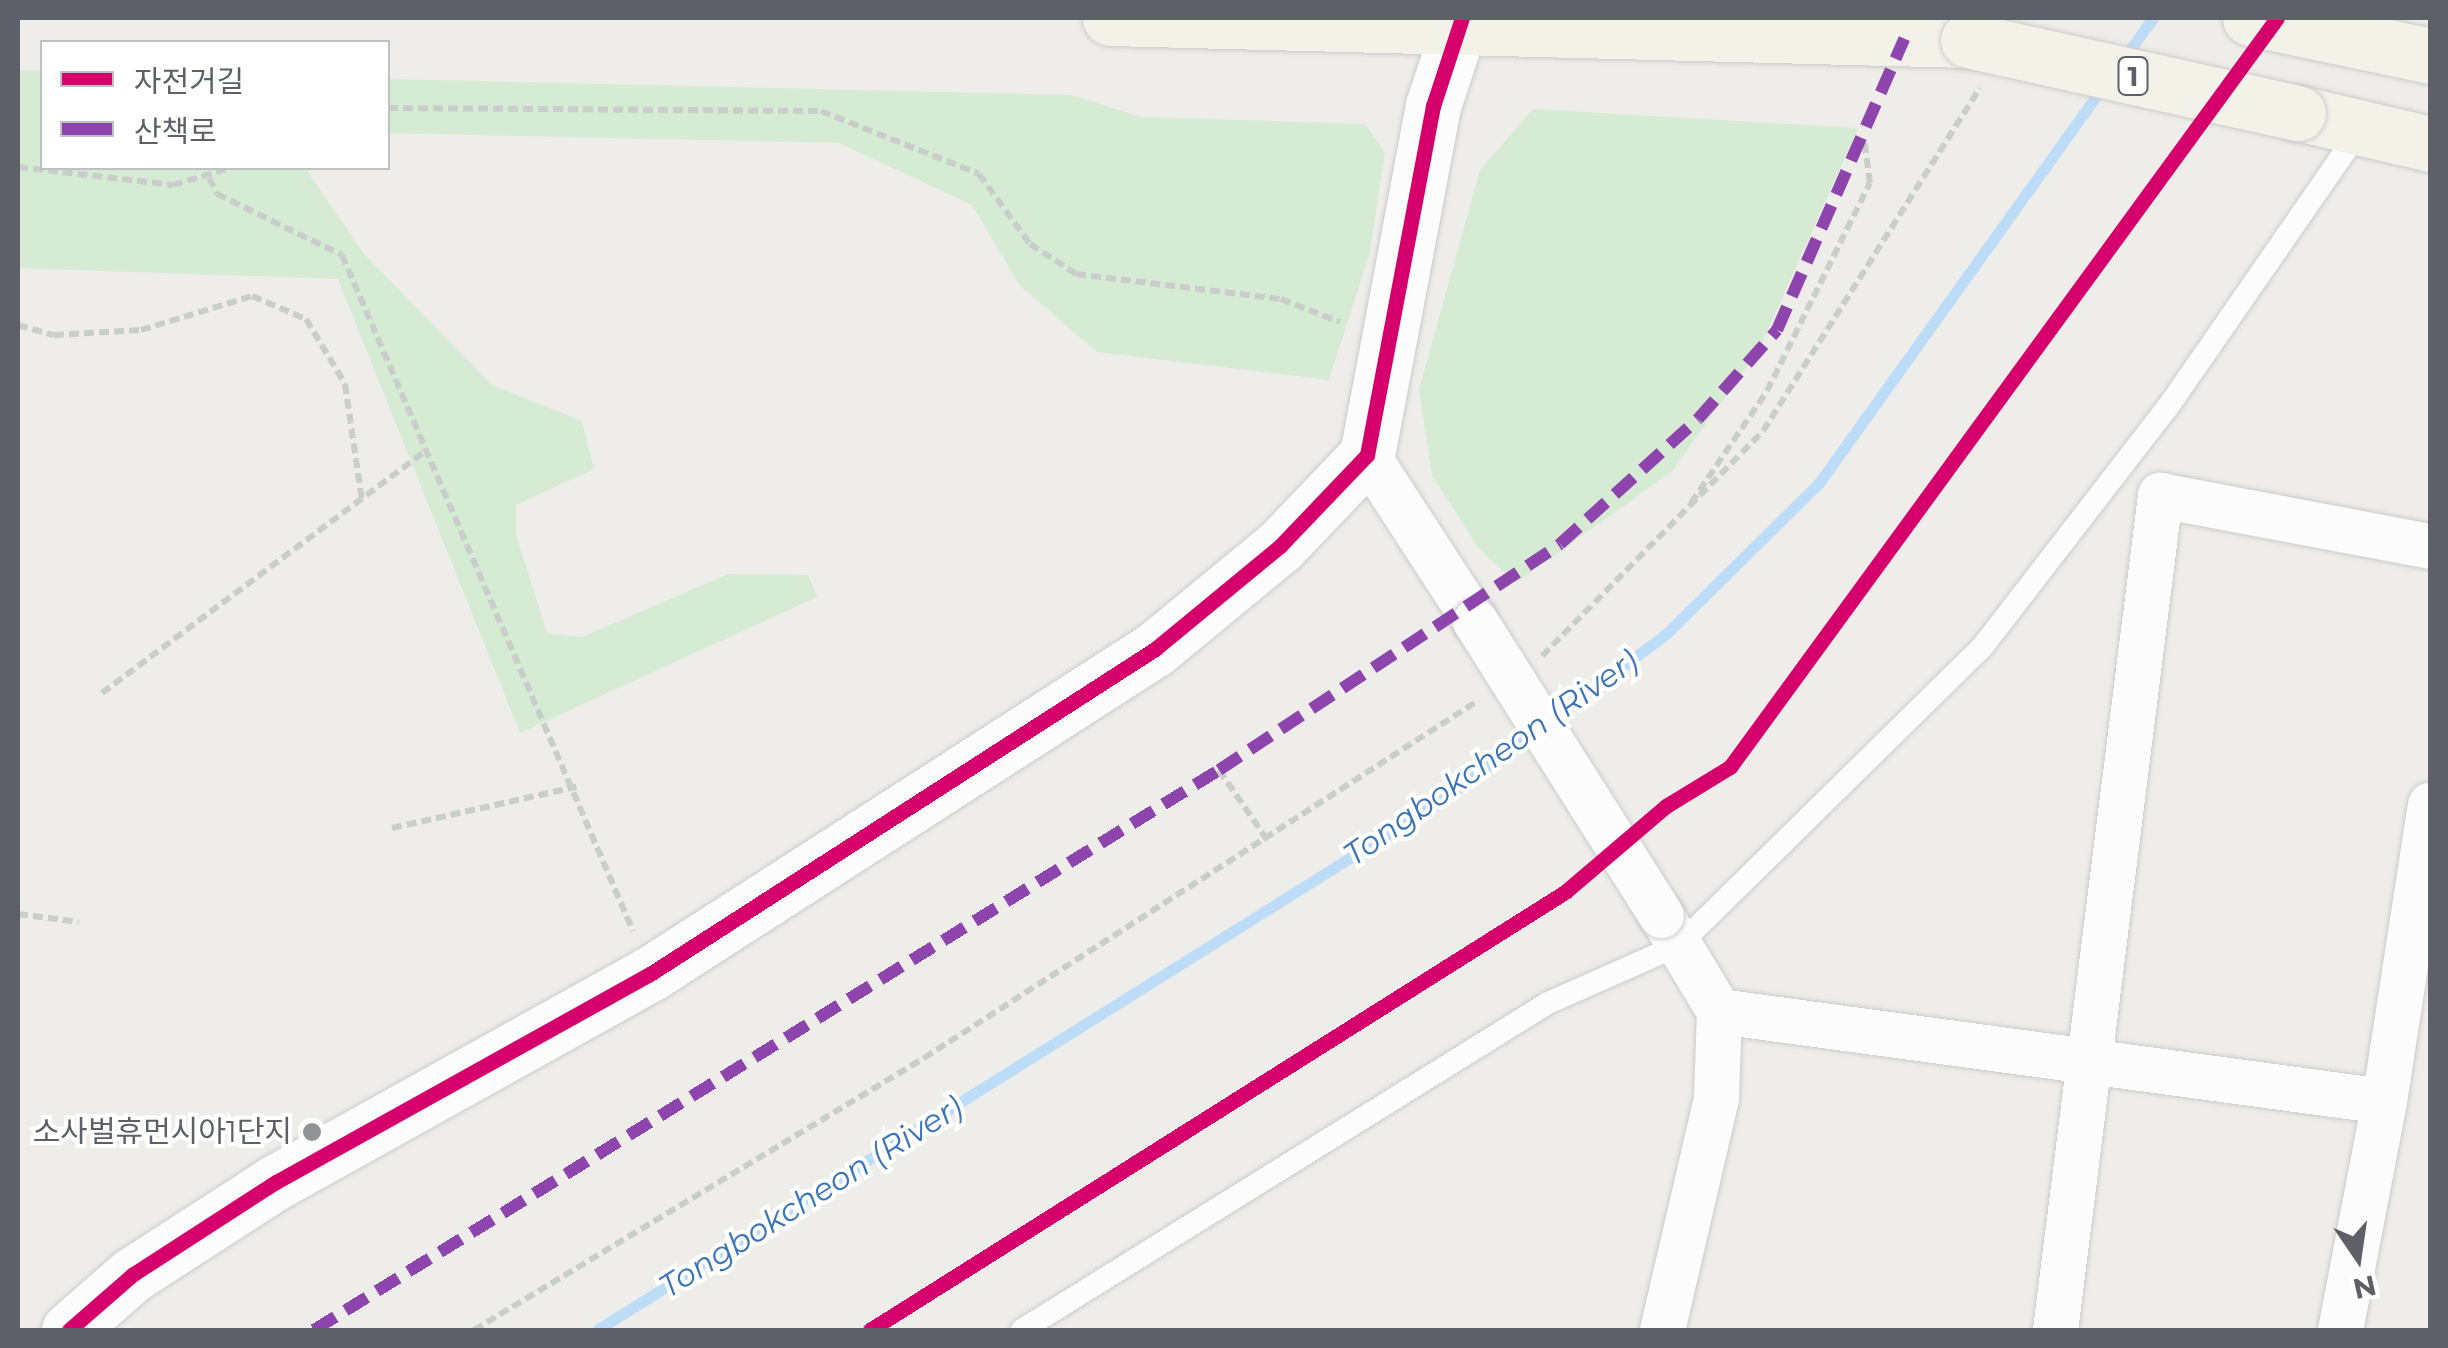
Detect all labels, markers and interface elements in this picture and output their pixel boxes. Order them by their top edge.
legend [40,40,390,170]
road number: 1 [2116,53,2150,99]
text: 자전거길 [134,63,244,100]
text: 산책로 [134,113,217,150]
water label: Tongbokcheon (River) [1336,642,1646,874]
water label: Tongbokcheon (River) [652,1088,970,1306]
place label: 소사벌휴먼시아1단지 [33,1114,292,1150]
marker: 소사벌휴먼시아1단지 [301,1121,323,1143]
north arrow [2308,1208,2408,1308]
text: N [2350,1268,2380,1306]

